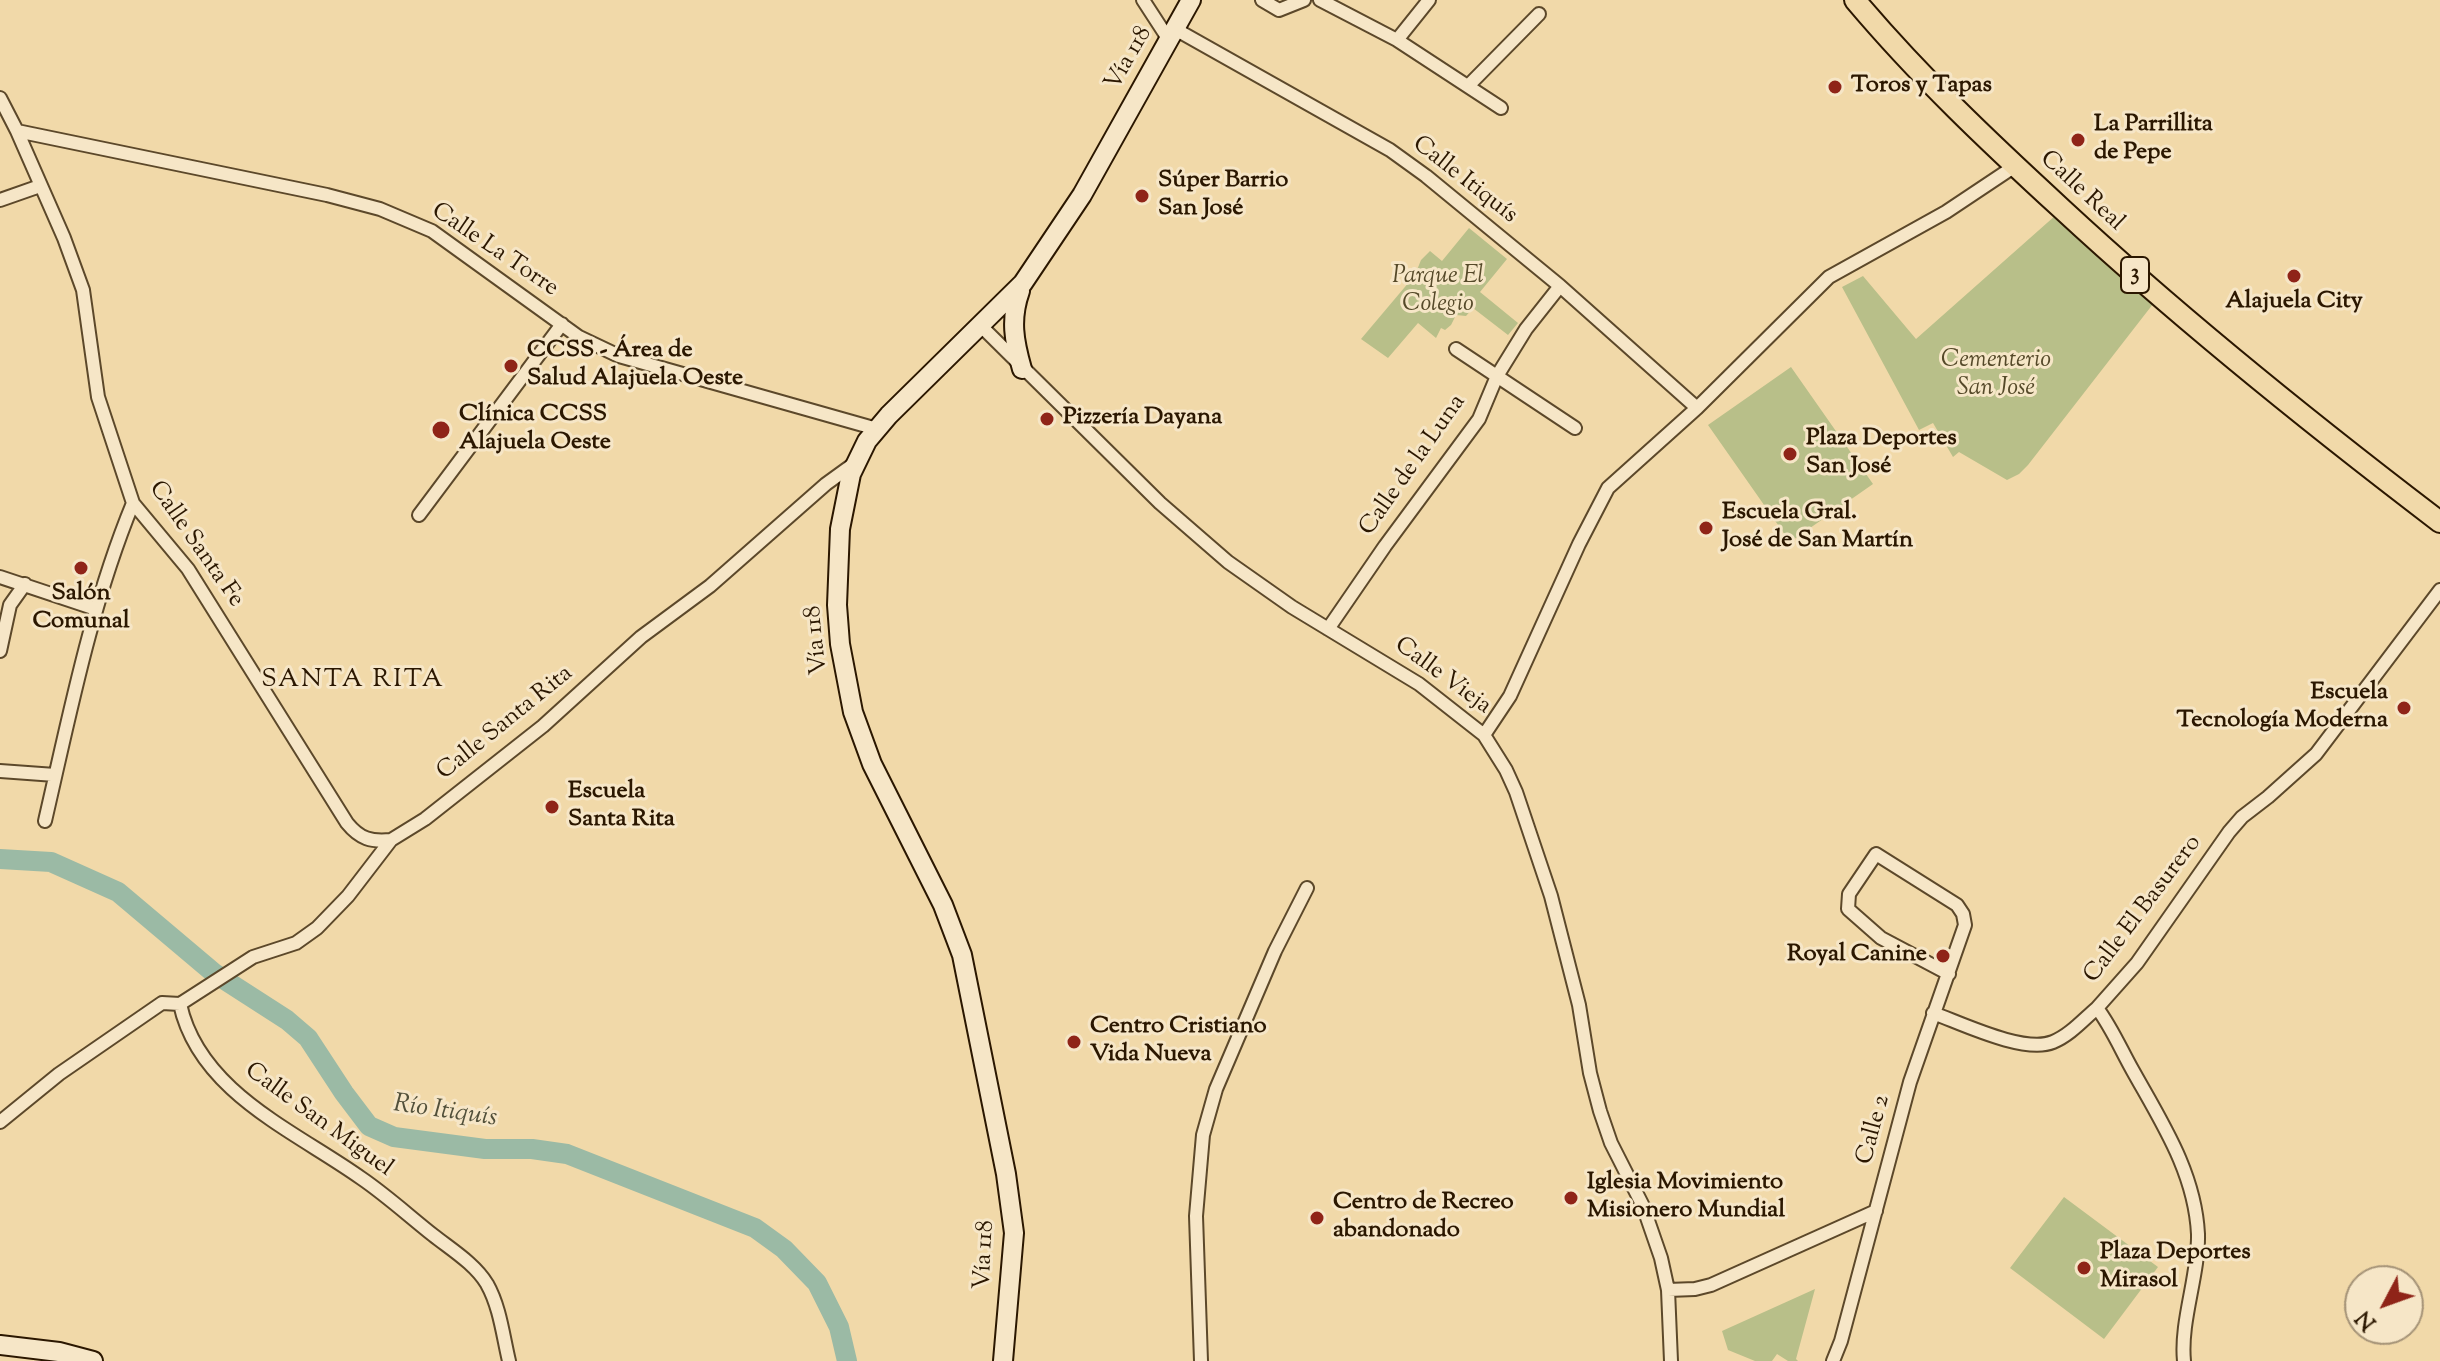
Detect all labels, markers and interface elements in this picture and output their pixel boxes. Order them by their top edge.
street label: Vía 118 [1100,22,1160,96]
place label: Toros y Tapas [1851,73,1992,101]
marker: Toros y Tapas [1826,78,1844,96]
place label: La Parrillita de Pepe [2094,112,2213,168]
street label: Calle Itiquís [1406,131,1522,231]
marker: La Parrillita de Pepe [2069,131,2087,149]
street label: Calle Real [2033,146,2129,238]
place label: Súper Barrio San José [1158,168,1288,224]
marker: Súper Barrio San José [1133,187,1151,205]
street label: Calle La Torre [425,198,563,304]
road number: 3 [2121,257,2149,293]
park label: Parque El Colegio [1392,264,1484,320]
marker: Alajuela City [2285,267,2303,285]
place label: Alajuela City [2225,289,2363,317]
place label: CCSS - Área de Salud Alajuela Oeste [527,338,743,394]
park label: Cementerio San José [1941,348,2051,404]
marker: CCSS - Área de Salud Alajuela Oeste [502,357,520,375]
street label: Calle de la Luna [1355,390,1473,542]
place label: Clínica CCSS Alajuela Oeste [459,402,611,458]
place label: Pizzería Dayana [1063,405,1222,433]
marker: Pizzería Dayana [1038,410,1056,428]
marker: Clínica CCSS Alajuela Oeste [430,419,452,441]
place label: Plaza Deportes San José [1806,426,1957,482]
marker: Plaza Deportes San José [1781,445,1799,463]
street label: Calle Santa Fe [141,476,249,614]
place label: Escuela Gral. José de San Martín [1722,500,1913,556]
marker: Escuela Gral. José de San Martín [1697,519,1715,537]
marker: Salón Comunal [72,559,90,577]
place label: Salón Comunal [32,581,130,637]
street label: Vía 118 [800,604,836,676]
street label: Calle Vieja [1388,632,1496,722]
street label: Calle Santa Rita [432,660,580,788]
district label: SANTA RITA [261,666,445,698]
place label: Escuela Tecnología Moderna [2176,680,2388,736]
marker: Escuela Tecnología Moderna [2395,699,2413,717]
place label: Escuela Santa Rita [568,779,675,835]
marker: Escuela Santa Rita [543,798,561,816]
street label: Calle El Basurero [2079,830,2209,990]
place label: Royal Canine [1787,942,1927,970]
marker: Royal Canine [1934,947,1952,965]
place label: Centro Cristiano Vida Nueva [1090,1014,1267,1070]
marker: Centro Cristiano Vida Nueva [1065,1033,1083,1051]
street label: Calle San Miguel [238,1058,398,1184]
water label: Río Itiquís [391,1090,499,1136]
street label: Calle 2 [1852,1092,1898,1168]
place label: Iglesia Movimiento Misionero Mundial [1587,1170,1785,1226]
marker: Iglesia Movimiento Misionero Mundial [1562,1189,1580,1207]
place label: Centro de Recreo abandonado [1333,1190,1514,1246]
marker: Centro de Recreo abandonado [1308,1209,1326,1227]
street label: Vía 118 [970,1220,1002,1290]
place label: Plaza Deportes Mirasol [2100,1240,2251,1296]
marker: Plaza Deportes Mirasol [2075,1259,2093,1277]
north arrow [2344,1265,2424,1345]
text: N [2350,1302,2385,1337]

